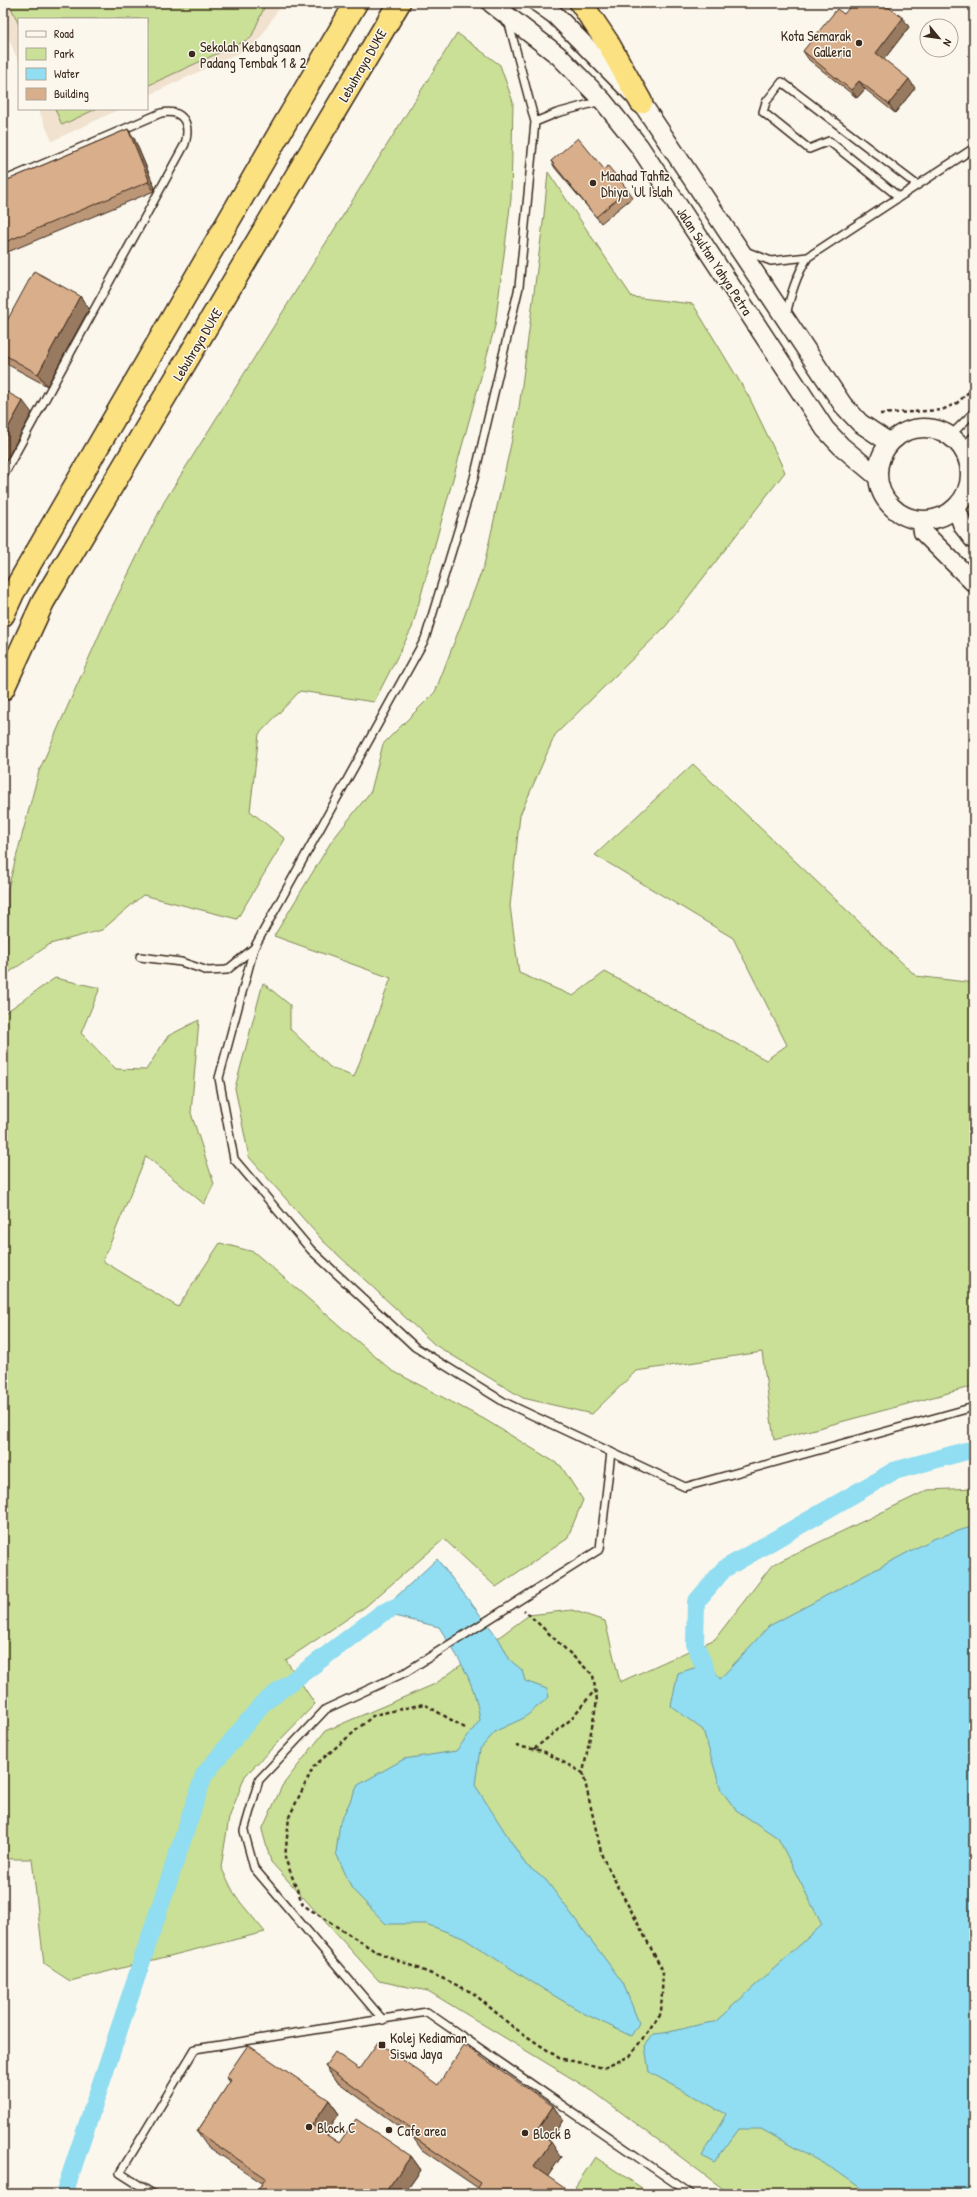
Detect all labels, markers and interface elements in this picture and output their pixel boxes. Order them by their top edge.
legend [18,18,148,110]
north arrow [919,18,959,58]
text: Road [54,25,74,42]
street label: Lebuhraya DUKE [333,25,391,105]
place label: Kota Semarak Galleria [781,26,852,61]
place label: Sekolah Kebangsaan Padang Tembak 1 & 2 [200,37,307,73]
text: N [940,37,955,49]
marker: Kota Semarak Galleria [854,38,864,48]
text: Park [54,45,74,62]
marker: Sekolah Kebangsaan Padang Tembak 1 & 2 [187,49,197,59]
text: Water [54,65,80,82]
text: Building [54,85,89,102]
place label: Maahad Tahfiz Dhiya ‘Ul Islah [601,166,672,202]
marker: Maahad Tahfiz Dhiya ‘Ul Islah [588,178,598,188]
street label: Jalan Sultan Yahya Petra [672,203,757,320]
street label: Lebuhraya DUKE [168,304,227,384]
place label: Kolej Kediaman Siswa Jaya [390,2028,467,2064]
marker: Kolej Kediaman Siswa Jaya [377,2040,387,2050]
place label: Block C [317,2118,356,2137]
place label: Cafe area [397,2121,446,2140]
marker: Block C [304,2122,314,2132]
place label: Block B [533,2124,571,2143]
marker: Cafe area [384,2125,394,2135]
marker: Block B [520,2128,530,2138]

